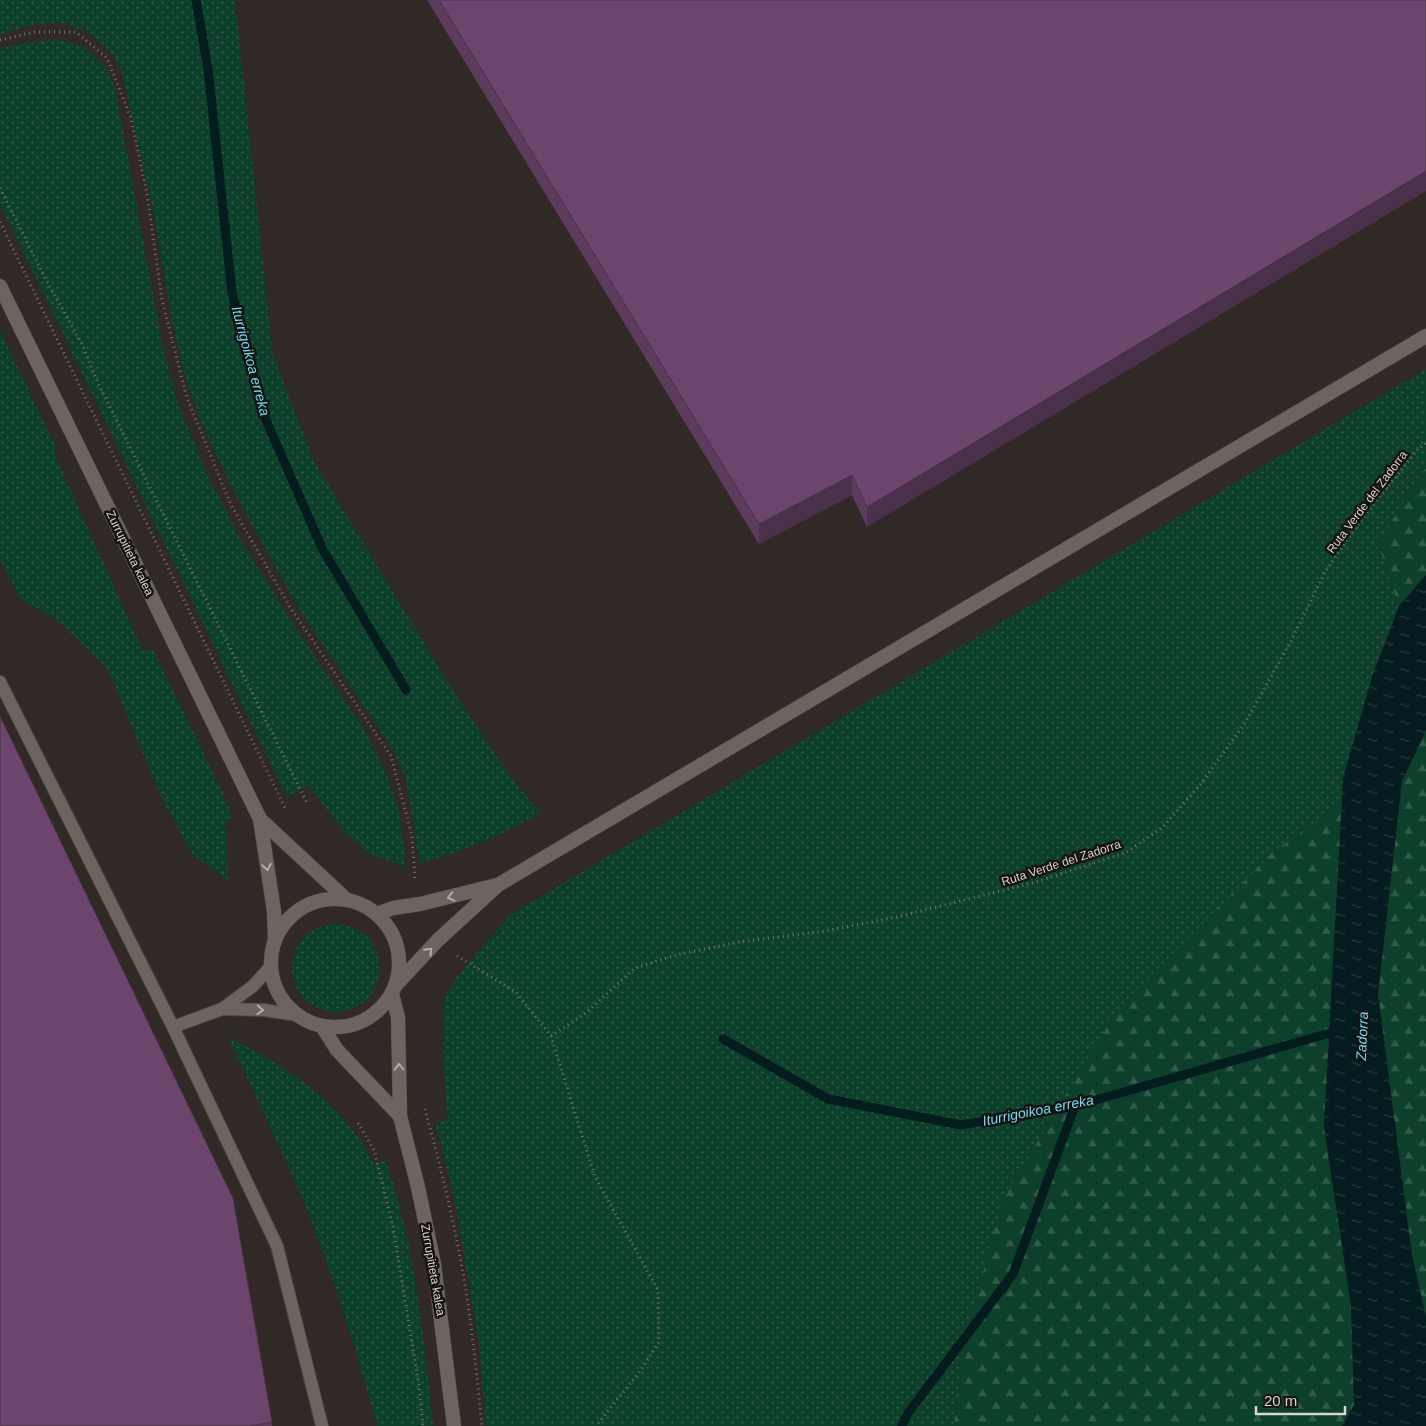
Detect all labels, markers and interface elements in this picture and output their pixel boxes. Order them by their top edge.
water label: Iturrigoikoa erreka [229,304,273,418]
street label: Ruta Verde del Zadorra [1324,448,1410,556]
street label: Zurrupitieta kalea [103,508,157,598]
street label: Ruta Verde del Zadorra [1000,837,1123,889]
one-way arrow [262,863,272,872]
one-way arrow [446,891,455,902]
one-way arrow [423,947,432,956]
one-way arrow [256,1005,264,1016]
water label: Zadorra [1353,1011,1371,1062]
one-way arrow [394,1063,404,1071]
water label: Iturrigoikoa erreka [981,1091,1095,1129]
street label: Zurrupitieta kalea [418,1223,448,1317]
scale bar [1256,1384,1345,1416]
text: 20 m [1264,1392,1297,1409]

